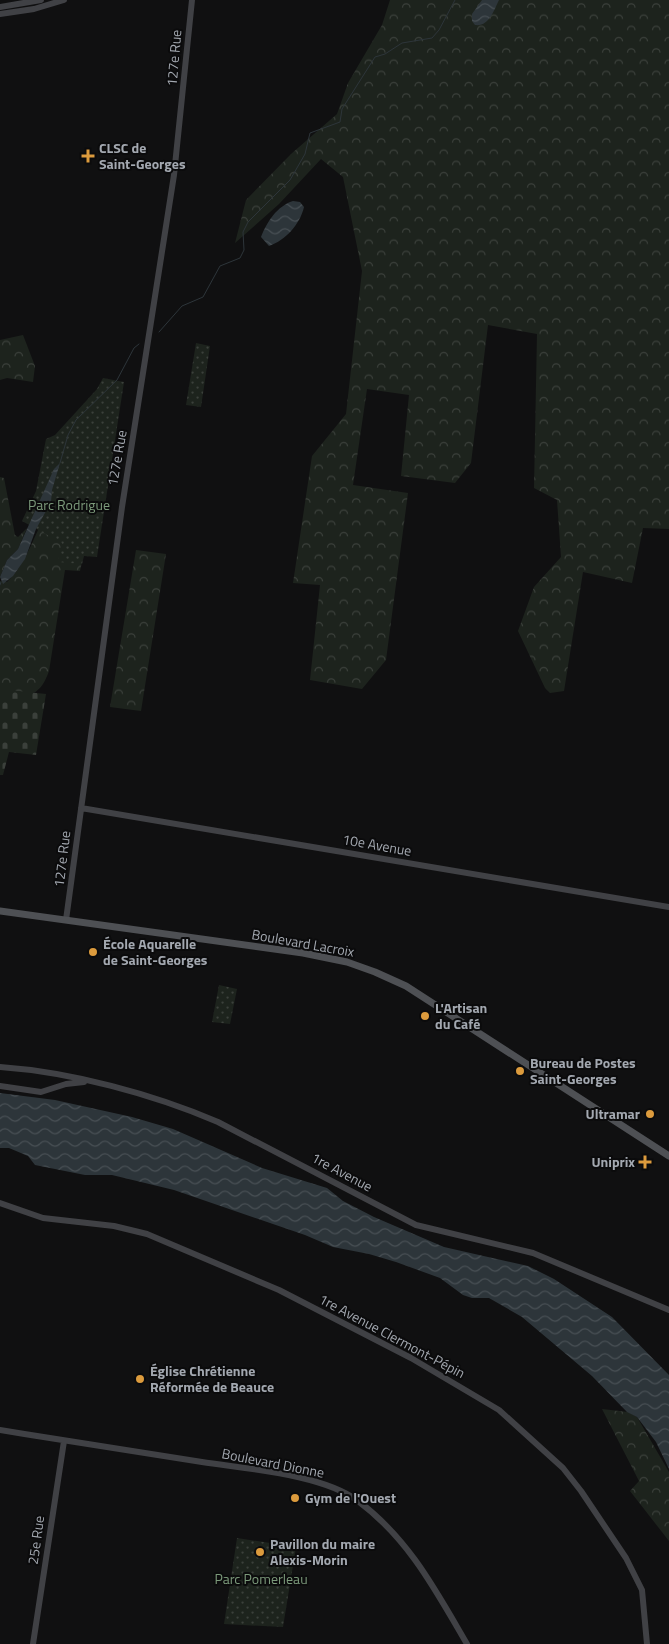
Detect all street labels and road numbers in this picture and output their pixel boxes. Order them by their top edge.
street label: 127e Rue [161,29,186,87]
street label: 127e Rue [101,428,132,488]
street label: 10e Avenue [341,828,413,861]
street label: 127e Rue [48,829,75,888]
street label: Boulevard Lacroix [250,923,357,962]
street label: 1re Avenue [308,1147,377,1196]
street label: 1re Avenue Clermont-Pépin [315,1288,469,1383]
street label: Boulevard Dionne [220,1442,326,1483]
street label: 25e Rue [22,1514,49,1566]

